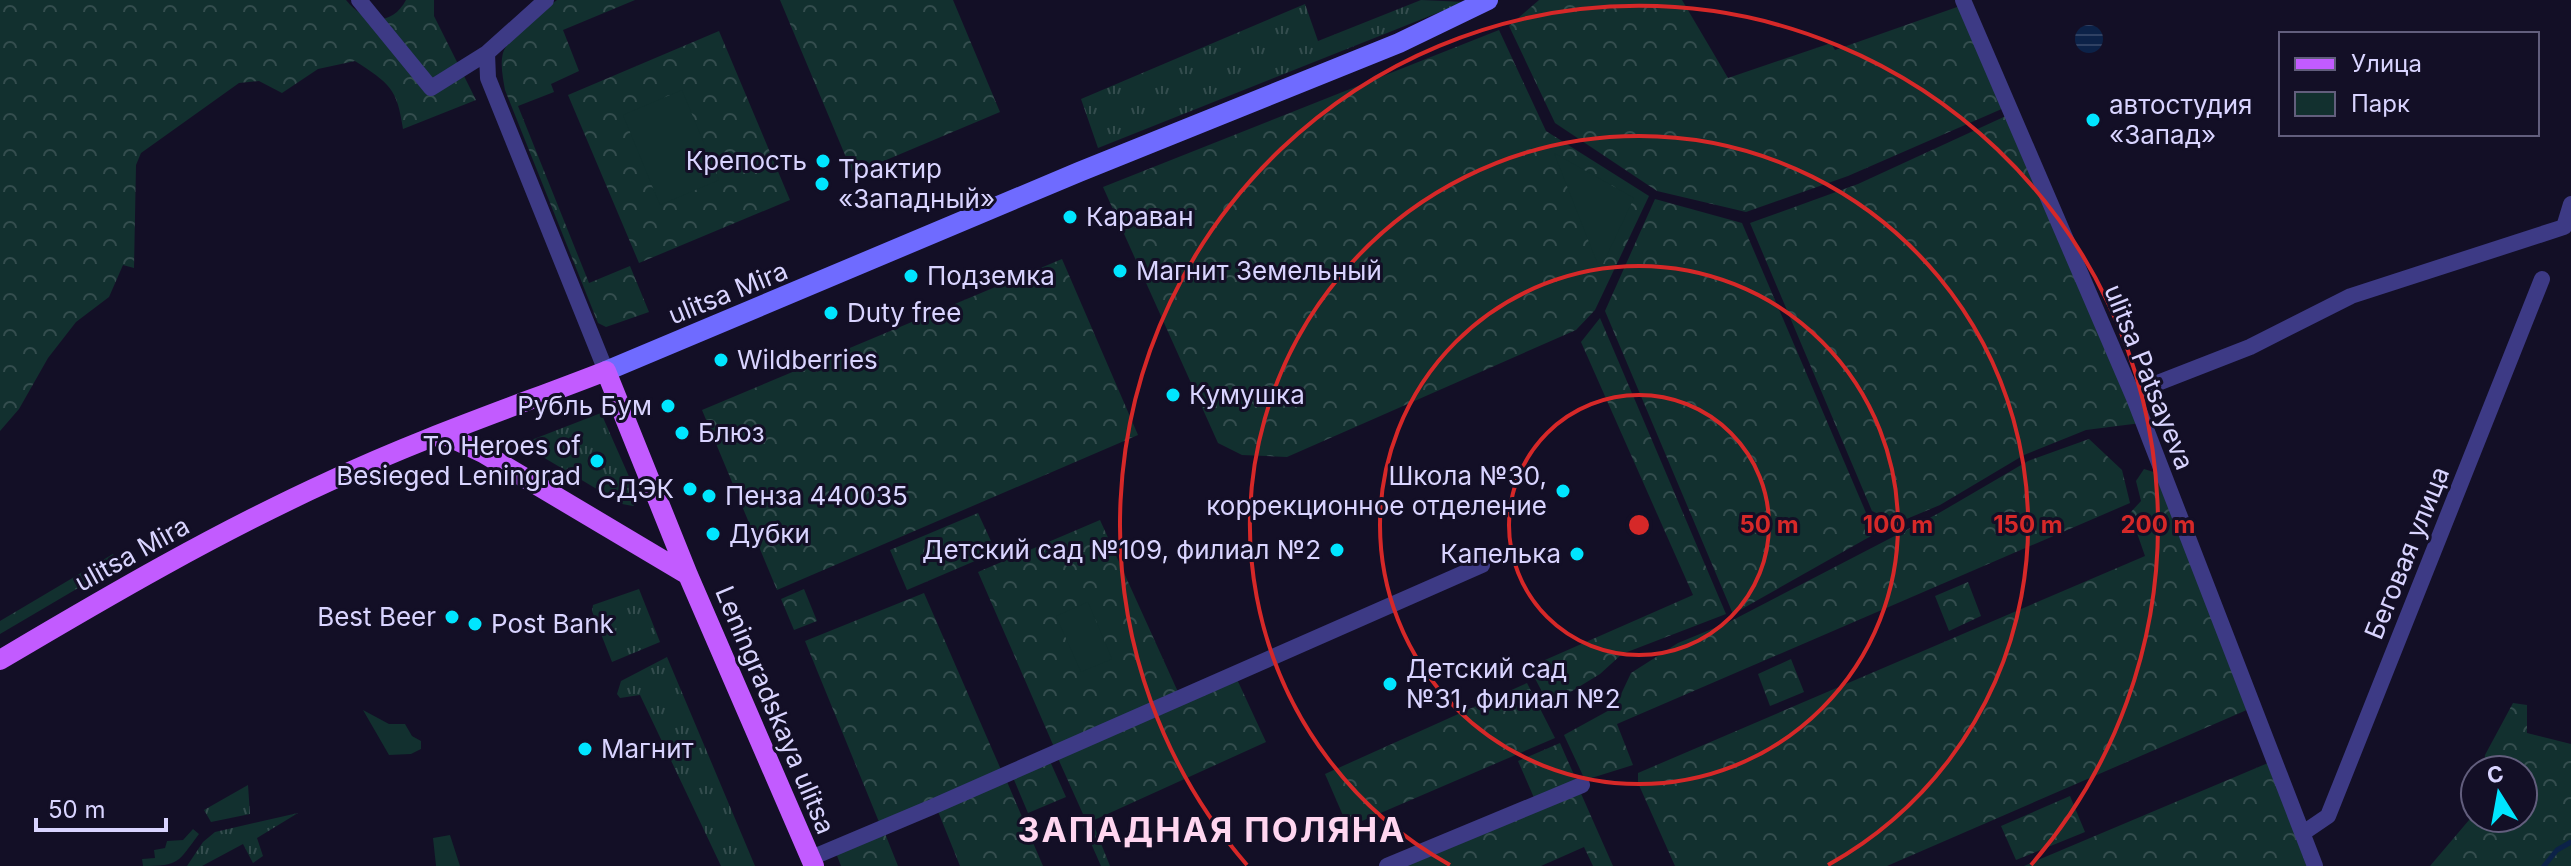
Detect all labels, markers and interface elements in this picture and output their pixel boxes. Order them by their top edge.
legend [2279,32,2539,136]
text: Улица [2351,49,2422,78]
place label: автостудия «Запад» [2109,89,2252,150]
text: Парк [2351,89,2410,118]
marker: автостудия «Запад» [2084,111,2102,129]
place label: Крепость [686,145,807,176]
marker: Крепость [814,152,832,170]
place label: Трактир «Западный» [838,153,995,214]
marker: Трактир «Западный» [813,175,831,193]
place label: Караван [1086,201,1194,232]
marker: Караван [1061,208,1079,226]
street label: ulitsa Mira [664,255,792,331]
place label: Магнит Земельный [1136,255,1382,286]
place label: Подземка [927,260,1055,291]
marker: Магнит Земельный [1111,262,1129,280]
marker: Подземка [902,267,920,285]
street label: ulitsa Patsayeva [2098,280,2201,474]
place label: Duty free [847,297,961,328]
marker: Duty free [822,304,840,322]
place label: Wildberries [737,344,878,375]
marker: Wildberries [712,351,730,369]
place label: Кумушка [1189,379,1305,410]
marker: Кумушка [1164,386,1182,404]
place label: Рубль Бум [517,390,652,421]
marker: Рубль Бум [659,397,677,415]
place label: Блюз [698,417,765,448]
marker: Блюз [673,424,691,442]
place label: To Heroes of Besieged Leningrad [336,430,581,491]
marker: To Heroes of Besieged Leningrad [588,452,606,470]
place label: Школа №30, коррекционное отделение [1206,460,1547,521]
street label: Беговая улица [2358,462,2455,644]
place label: СДЭК [597,473,674,504]
marker: СДЭК [681,480,699,498]
place label: Пенза 440035 [725,480,908,511]
marker: Школа №30, коррекционное отделение [1554,482,1572,500]
marker: Пенза 440035 [700,487,718,505]
street label: ulitsa Mira [69,509,194,598]
text: 50 m [1739,510,1799,539]
text: 100 m [1863,510,1933,539]
text: 150 m [1993,510,2063,539]
text: 200 m [2120,510,2196,539]
centre of rings [1625,511,1653,539]
place label: Дубки [729,518,810,549]
marker: Дубки [704,525,722,543]
place label: Детский сад №109, филиал №2 [922,534,1321,565]
place label: Капелька [1440,538,1561,569]
marker: Детский сад №109, филиал №2 [1328,541,1346,559]
marker: Капелька [1568,545,1586,563]
street label: Leningradskaya ulitsa [709,581,842,838]
place label: Best Beer [317,601,436,632]
marker: Best Beer [443,608,461,626]
place label: Post Bank [491,608,614,639]
marker: Post Bank [466,615,484,633]
place label: Детский сад №31, филиал №2 [1406,653,1621,714]
marker: Детский сад №31, филиал №2 [1381,675,1399,693]
place label: Магнит [601,733,694,764]
marker: Магнит [576,740,594,758]
north arrow [2459,754,2539,834]
text: С [2485,760,2506,789]
scale bar [36,782,166,832]
text: 50 m [48,795,106,824]
district label: ЗАПАДНАЯ ПОЛЯНА [1018,809,1407,850]

